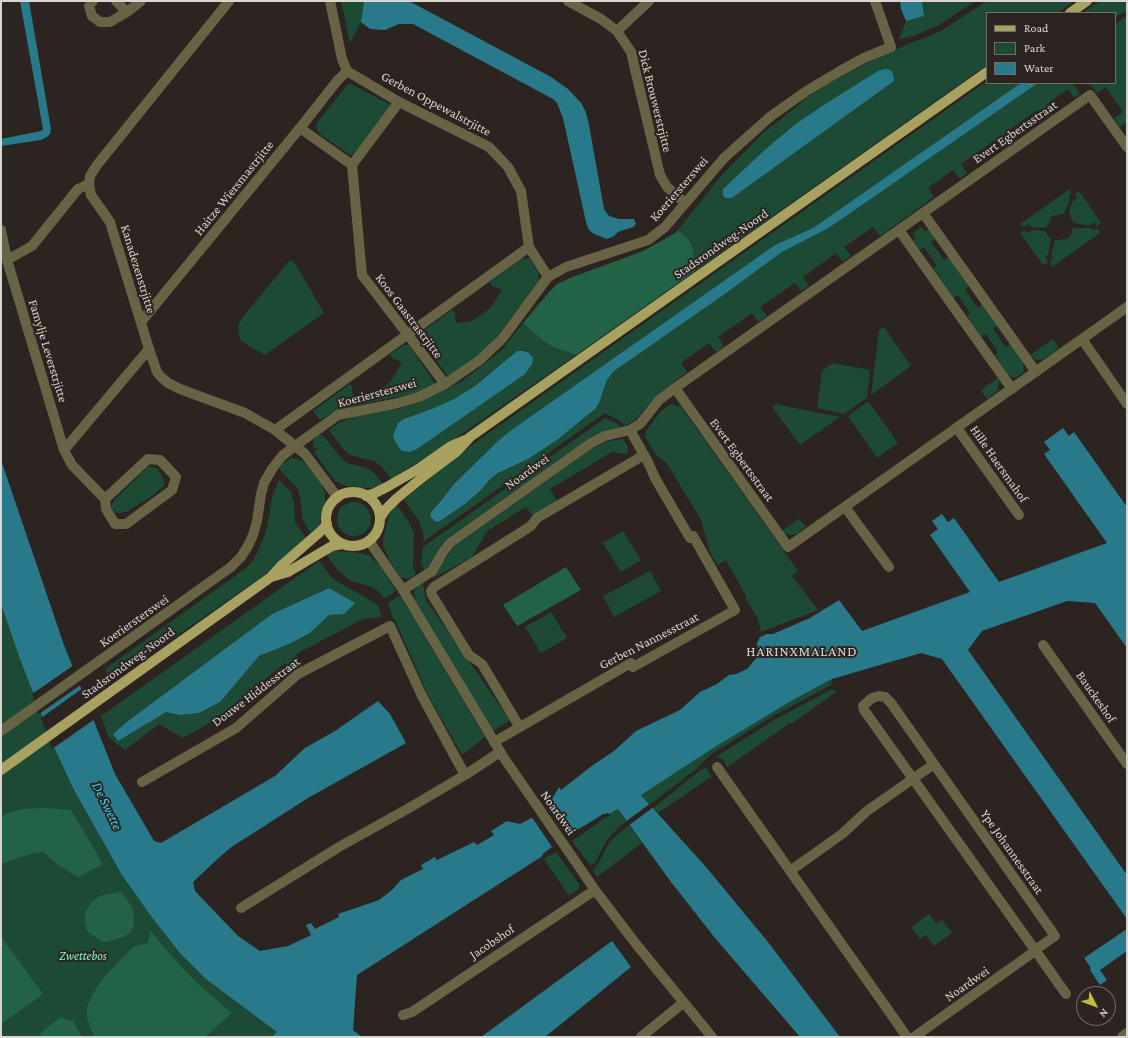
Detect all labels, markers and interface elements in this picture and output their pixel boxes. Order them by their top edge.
legend [986,12,1116,84]
text: Road [1024,21,1048,35]
text: Park [1024,41,1045,55]
street label: Dick Brouwerstrjitte [635,48,675,154]
text: Water [1024,61,1053,75]
street label: Gerben Oppewalstrjitte [378,68,494,140]
street label: Evert Egbertsstraat [970,97,1060,167]
street label: Haitze Wiersmastrjitte [191,137,277,239]
street label: Koeriersterswei [647,153,711,225]
street label: Stadsrondweg-Noord [671,206,771,282]
street label: Kanadezenstrjitte [117,223,159,315]
street label: Koos Gaastrastrjitte [372,270,446,362]
street label: Famylje Leverstrjitte [25,298,71,404]
street label: Koeriersterswei [336,375,418,411]
street label: Evert Egbertsstraat [706,415,778,505]
street label: Hille Haersmahof [967,422,1031,506]
street label: Noardwei [502,451,552,493]
street label: Koeriersterswei [96,591,172,651]
street label: Gerben Nannesstraat [597,609,701,673]
street label: Stadsrondweg-Noord [78,624,178,702]
district label: HARINXMALAND [746,644,858,660]
street label: Douwe Hiddesstraat [209,654,303,730]
street label: Bauckeshof [1073,668,1119,726]
water label: De Swette [88,779,126,833]
street label: Noardwei [537,788,579,838]
street label: Ype Johannesstraat [977,807,1047,897]
street label: Jacobshof [467,921,517,963]
park label: Zwettebos [59,948,107,964]
street label: Noardwei [942,963,992,1005]
north arrow [1076,986,1116,1026]
text: N [1097,1007,1111,1020]

